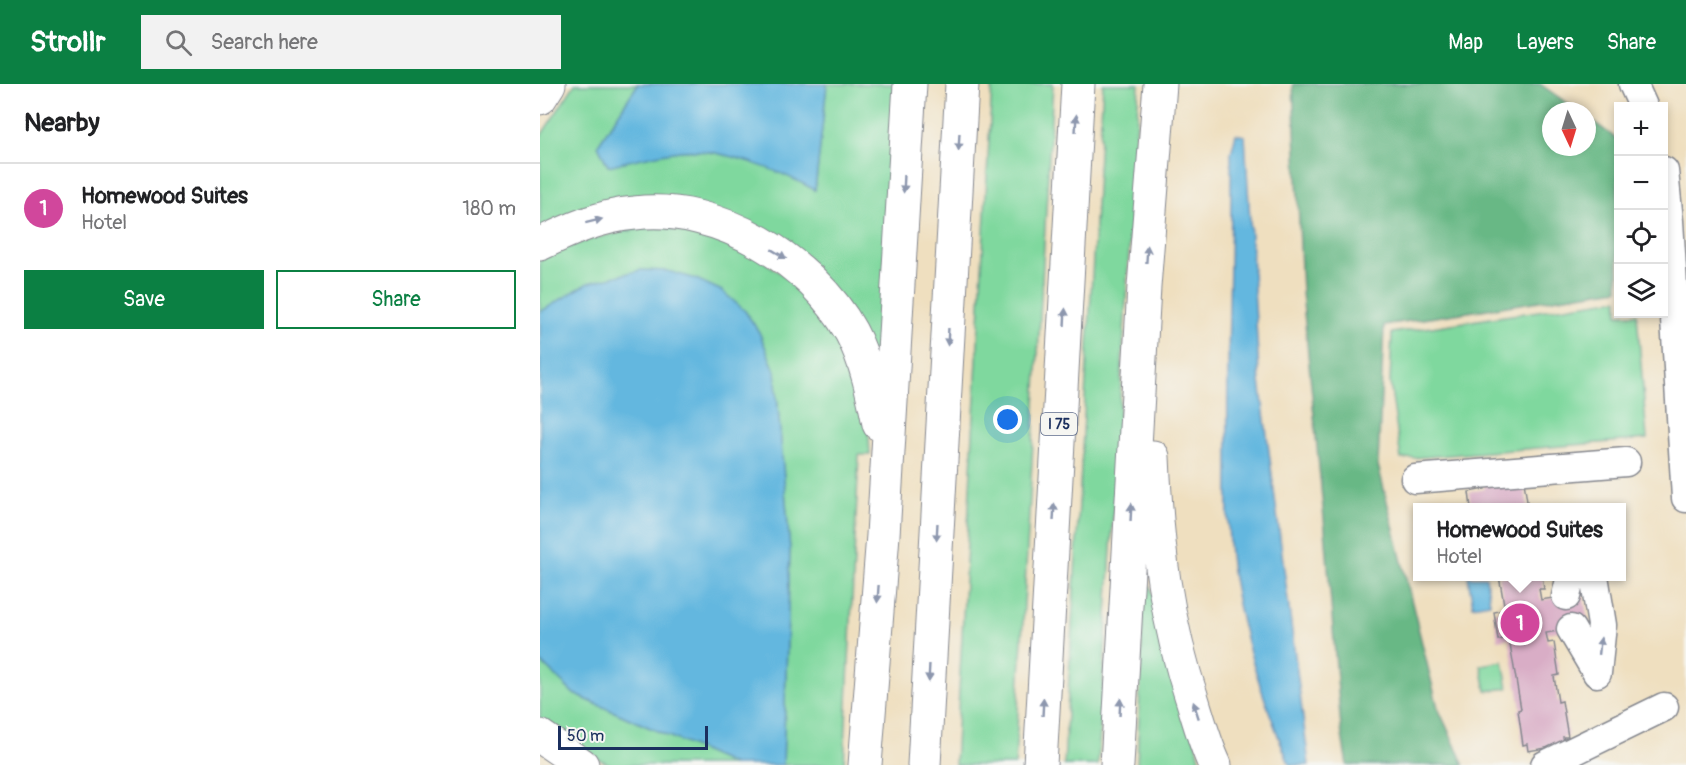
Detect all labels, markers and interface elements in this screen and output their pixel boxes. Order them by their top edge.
search box [141,15,561,69]
text: Strollr [30,25,105,60]
icon: search [162,26,195,59]
text: Search here [210,28,318,56]
text: Map [1448,29,1483,56]
text: Layers [1516,29,1574,56]
text: Share [1607,29,1656,56]
north arrow [1542,102,1596,156]
map controls [1614,102,1668,318]
button: + [1614,102,1668,156]
text: Nearby [24,107,100,139]
one-way arrow [1071,113,1080,132]
one-way arrow [954,133,964,152]
button: − [1614,156,1668,210]
one-way arrow [900,175,909,194]
text: Homewood Suites [81,182,248,210]
text: 1 [40,196,47,221]
text: 180 m [462,196,516,221]
text: Hotel [81,210,127,235]
button: locate [1614,210,1668,264]
one-way arrow [585,216,603,226]
one-way arrow [1142,245,1151,264]
one-way arrow [771,249,787,260]
button: layers [1614,264,1668,318]
button: Save [24,270,264,329]
button: Share [276,270,516,329]
one-way arrow [1060,308,1070,327]
one-way arrow [944,328,953,347]
your location [993,405,1022,434]
road number: I 75 [1041,413,1077,435]
one-way arrow [1049,502,1059,521]
one-way arrow [1127,502,1136,521]
popup [1413,503,1626,581]
text: Homewood Suites [1436,516,1603,544]
one-way arrow [933,522,942,541]
text: Hotel [1436,544,1482,569]
one-way arrow [873,584,883,603]
pin: 1 [1500,600,1540,646]
one-way arrow [1595,636,1605,655]
one-way arrow [925,664,934,683]
one-way arrow [1038,697,1048,716]
one-way arrow [1116,697,1125,716]
one-way arrow [1190,701,1200,719]
scale bar [558,723,708,750]
text: 50 m [567,726,604,746]

